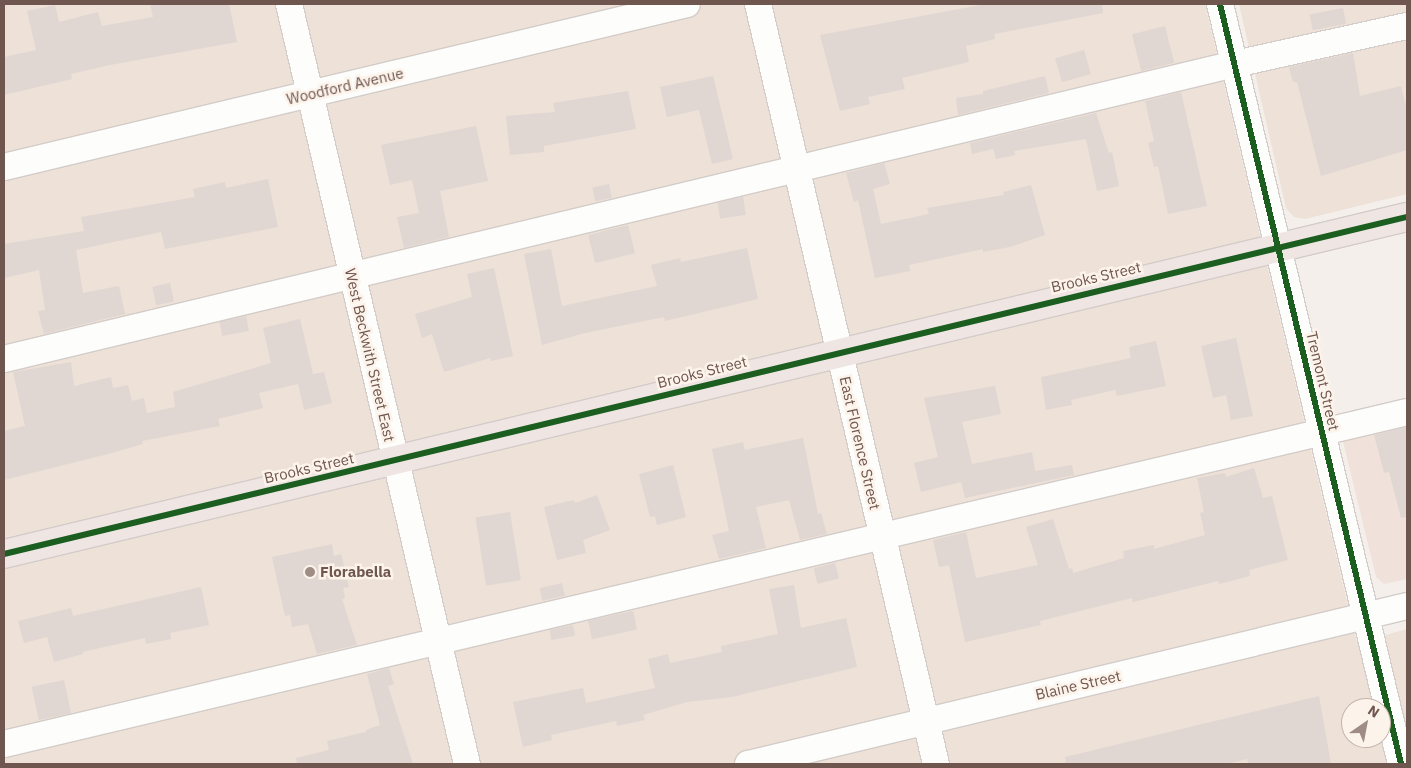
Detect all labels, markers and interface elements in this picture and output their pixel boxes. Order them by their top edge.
street label: Woodford Avenue [285,64,405,108]
street label: Brooks Street [1049,258,1143,296]
street label: West Beckwith Street East [341,267,399,443]
street label: Tremont Street [1303,330,1343,432]
street label: Brooks Street [655,352,749,392]
street label: East Florence Street [836,375,884,511]
street label: Brooks Street [262,449,356,487]
place label: Florabella [320,563,391,581]
marker: Florabella [304,566,316,578]
street label: Blaine Street [1034,666,1122,704]
north arrow [1341,698,1391,748]
text: N [1364,701,1383,722]

